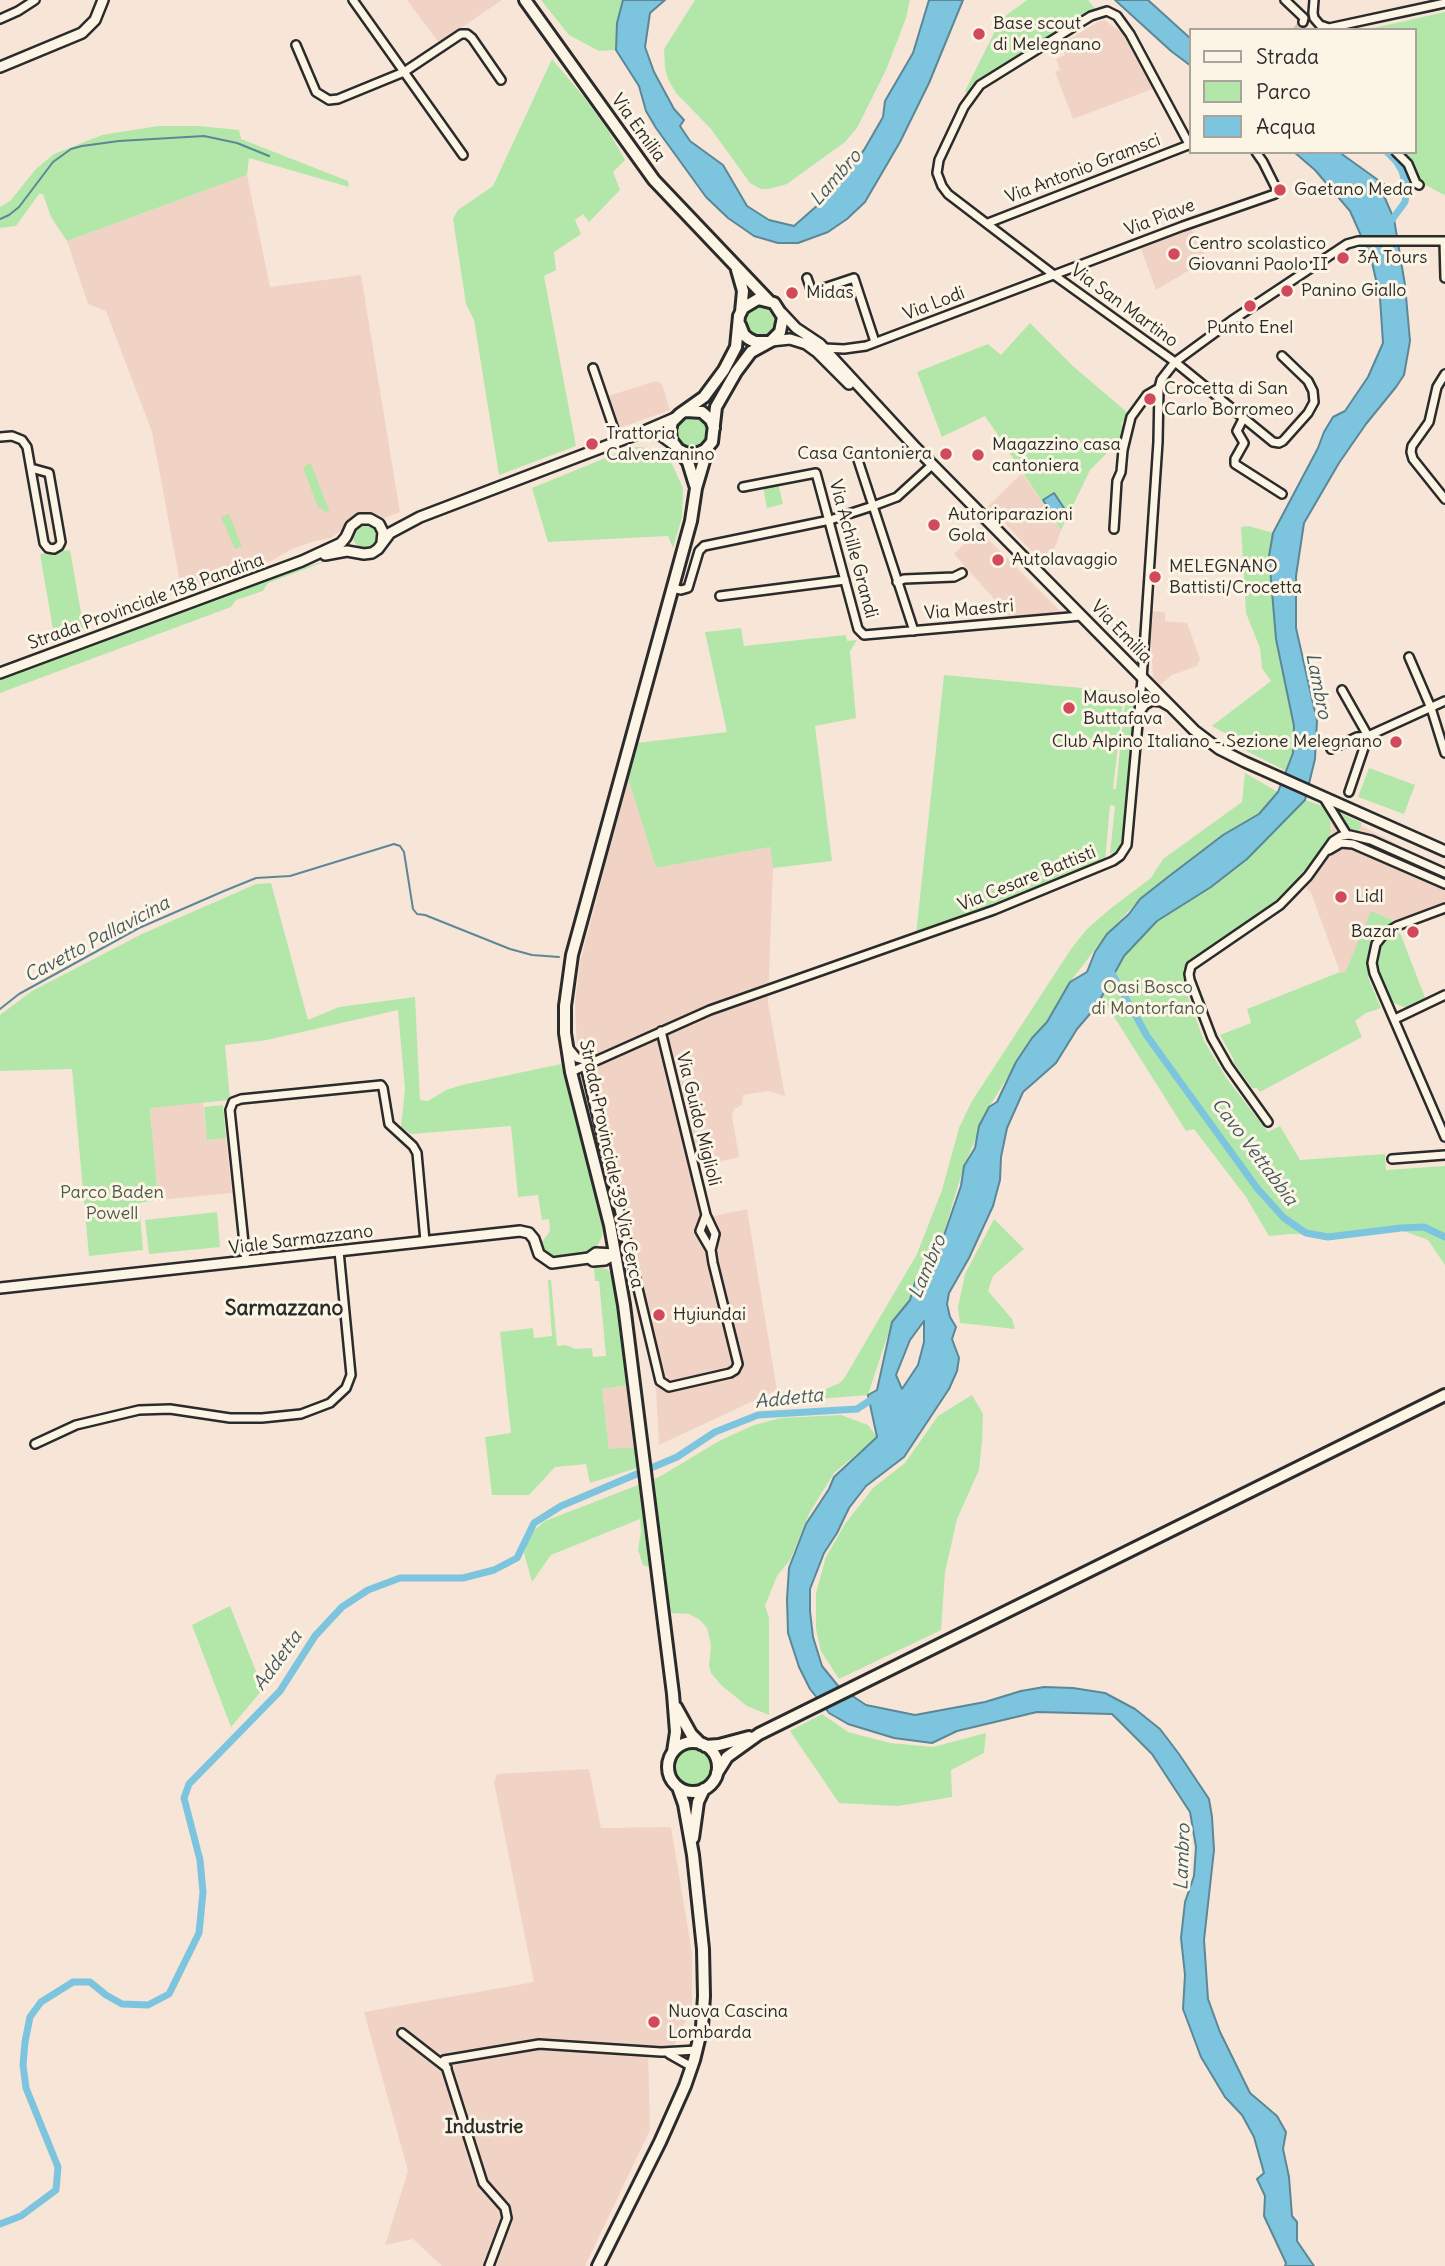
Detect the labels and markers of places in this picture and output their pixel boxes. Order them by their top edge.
place label: Base scout di Melegnano [993,13,1101,56]
marker: Base scout di Melegnano [971,26,987,42]
place label: Gaetano Meda [1294,179,1413,201]
marker: Gaetano Meda [1272,182,1288,198]
place label: Centro scolastico Giovanni Paolo II [1188,233,1328,276]
marker: Centro scolastico Giovanni Paolo II [1166,246,1182,262]
place label: 3A Tours [1357,247,1427,269]
marker: 3A Tours [1335,250,1351,266]
place label: Panino Giallo [1301,280,1406,302]
place label: Midas [806,282,854,304]
marker: Panino Giallo [1279,283,1295,299]
marker: Midas [784,285,800,301]
marker: Punto Enel [1242,298,1258,314]
place label: Punto Enel [1207,317,1293,339]
place label: Crocetta di San Carlo Borromeo [1164,378,1294,420]
marker: Crocetta di San Carlo Borromeo [1142,391,1158,407]
place label: Trattoria Calvenzanino [606,423,715,466]
place label: Magazzino casa cantoniera [992,434,1121,476]
marker: Trattoria Calvenzanino [584,436,600,452]
place label: Casa Cantoniera [797,443,932,465]
marker: Casa Cantoniera [938,446,954,462]
marker: Magazzino casa cantoniera [970,447,986,463]
place label: Autoriparazioni Gola [948,504,1073,546]
marker: Autoriparazioni Gola [926,517,942,533]
place label: Autolavaggio [1012,549,1118,571]
marker: Autolavaggio [990,552,1006,568]
place label: MELEGNANO Battisti/Crocetta [1169,556,1302,598]
marker: MELEGNANO Battisti/Crocetta [1147,569,1163,585]
place label: Mausoleo Buttafava [1083,687,1163,730]
marker: Mausoleo Buttafava [1061,700,1077,716]
place label: Club Alpino Italiano - Sezione Melegnano [1052,731,1382,753]
marker: Club Alpino Italiano - Sezione Melegnano [1388,734,1404,750]
place label: Lidl [1355,886,1383,908]
marker: Lidl [1333,889,1349,905]
place label: Bazar [1351,921,1399,943]
marker: Bazar [1405,924,1421,940]
place label: Hyiundai [673,1304,746,1326]
marker: Hyiundai [651,1307,667,1323]
place label: Nuova Cascina Lombarda [668,2001,788,2044]
marker: Nuova Cascina Lombarda [646,2014,662,2030]

